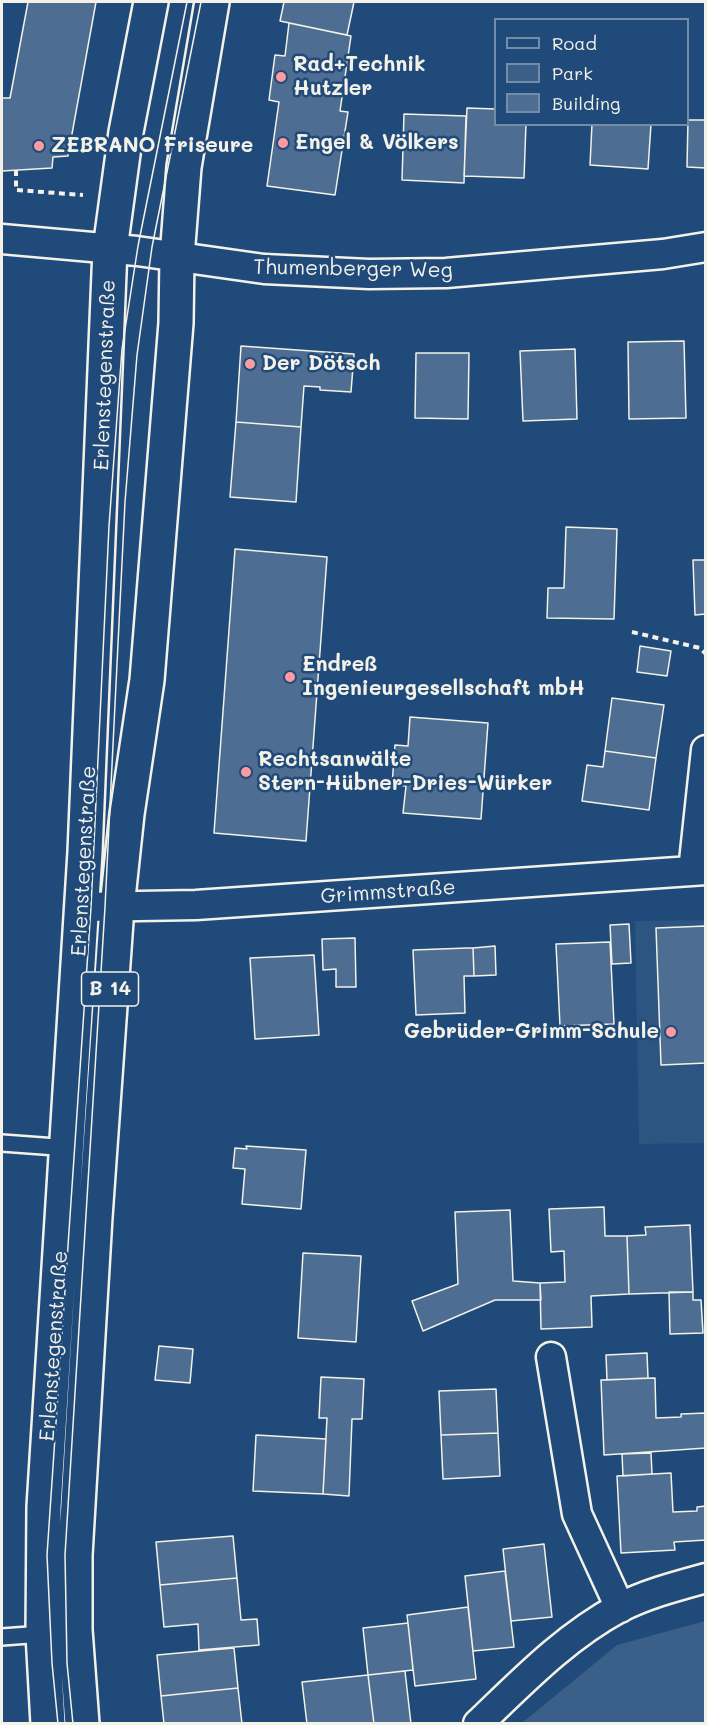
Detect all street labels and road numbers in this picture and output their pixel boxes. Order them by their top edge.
street label: Thumenberger Weg [253,255,453,283]
street label: Erlenstegenstraße [89,279,121,471]
street label: Erlenstegenstraße [66,765,102,957]
street label: Grimmstraße [320,875,456,909]
road number: B 14 [82,972,138,1006]
street label: Erlenstegenstraße [35,1250,73,1442]

